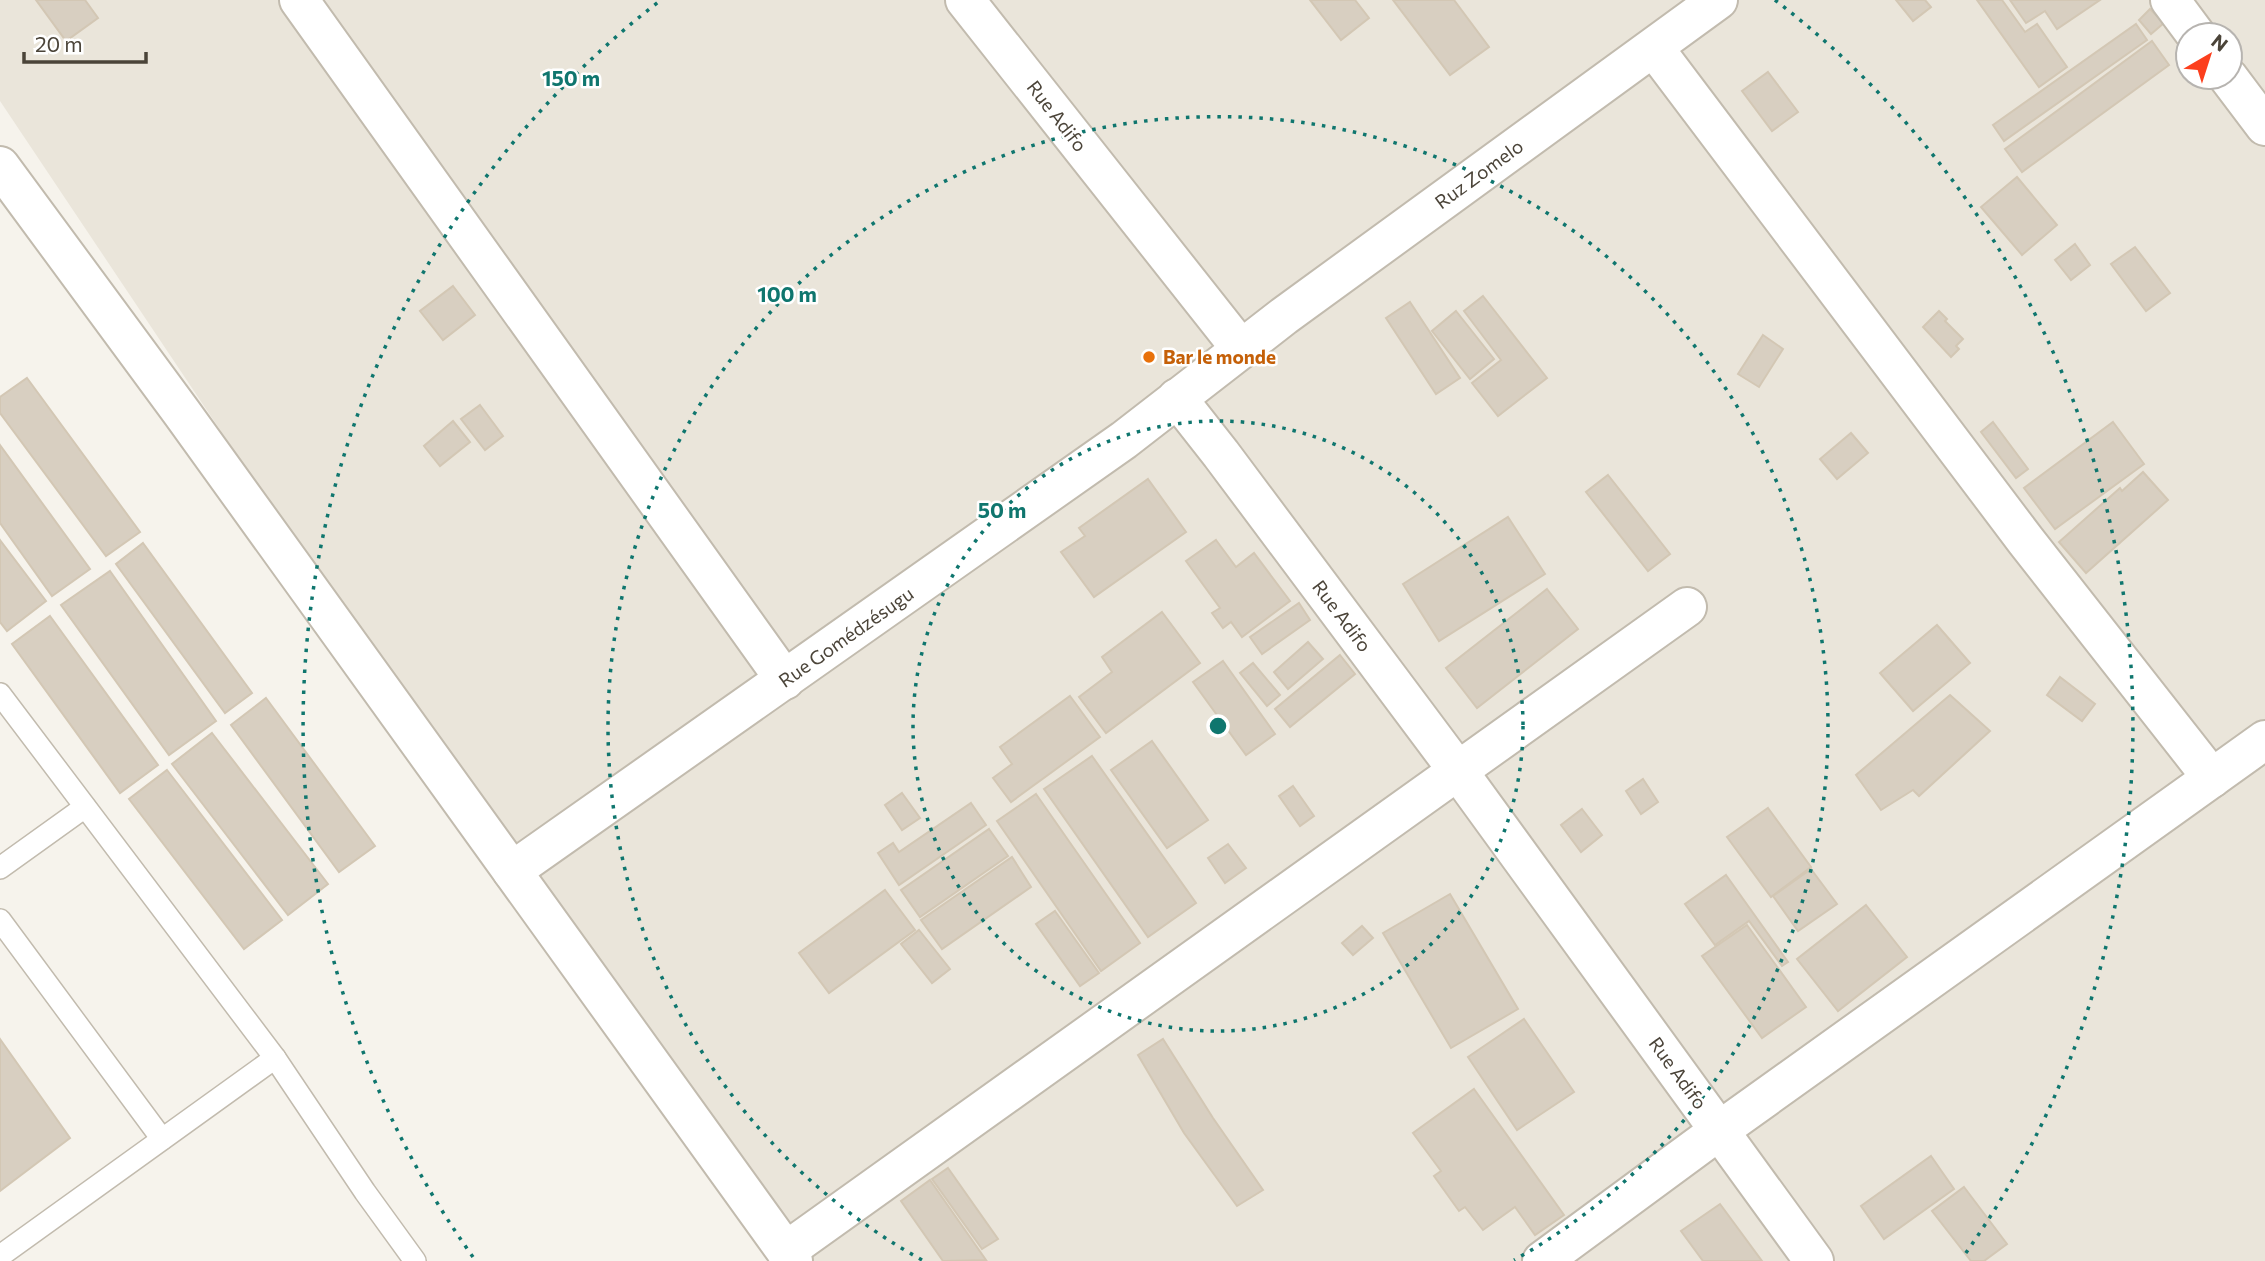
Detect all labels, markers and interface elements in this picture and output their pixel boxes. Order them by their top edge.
scale bar [24,21,147,65]
north arrow [2174,21,2244,91]
text: N [2207,29,2233,56]
text: 20 m [35,31,83,56]
text: 150 m [542,65,600,90]
street label: Rue Adifo [1023,76,1092,156]
street label: Ruz Zomelo [1430,134,1527,213]
text: 100 m [757,281,817,306]
place label: Bar le monde [1163,345,1276,368]
marker: Bar le monde [1141,349,1157,365]
text: 50 m [978,497,1026,522]
street label: Rue Adifo [1308,575,1377,656]
street label: Rue Gomédzésugu [774,581,918,692]
centre of rings [1206,714,1230,738]
street label: Rue Adifo [1644,1032,1712,1113]

